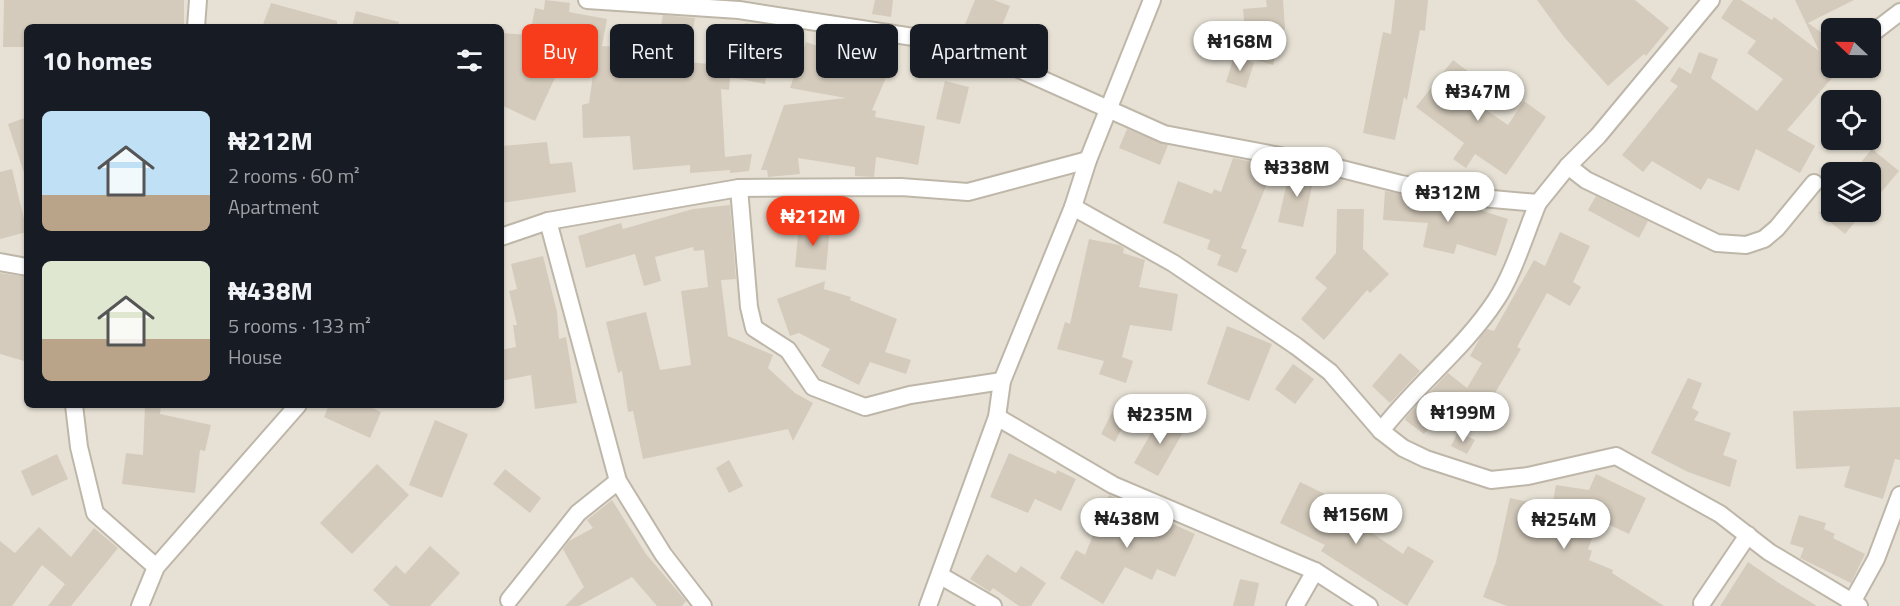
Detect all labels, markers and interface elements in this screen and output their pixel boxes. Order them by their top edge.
north arrow [1821,18,1881,78]
map controls [1821,18,1881,222]
pin: ₦168M [1198,21,1282,72]
chip: Buy [522,24,598,78]
chip: Rent [610,24,694,78]
chip: Filters [706,24,804,78]
chip: New [816,24,898,78]
chip: Apartment [910,24,1048,78]
text: ₦168M [1207,25,1273,56]
text: 10 homes [42,41,152,80]
icon: filters [453,44,486,77]
pin: ₦347M [1436,71,1520,122]
text: ₦347M [1445,75,1511,106]
button: locate [1821,90,1881,150]
text: ₦212M [228,121,313,160]
icon: home [90,135,162,207]
pin: ₦338M [1255,147,1339,198]
text: ₦338M [1264,151,1330,182]
text: 2 rooms · 60 m² [228,160,360,191]
button: layers [1821,162,1881,222]
pin: ₦312M [1406,172,1490,223]
text: ₦312M [1415,176,1481,207]
text: Apartment [228,191,319,222]
pin: ₦212M [771,196,855,247]
text: ₦212M [780,200,846,231]
text: ₦438M [228,271,313,310]
icon: home [90,285,162,357]
text: 5 rooms · 133 m² [228,310,371,341]
text: House [228,341,282,372]
pin: ₦199M [1421,392,1505,443]
pin: ₦235M [1118,394,1202,445]
text: ₦199M [1430,396,1496,427]
text: ₦235M [1127,398,1193,429]
pin: ₦156M [1314,494,1398,545]
pin: ₦438M [1085,498,1169,549]
text: ₦156M [1323,498,1389,529]
pin: ₦254M [1522,499,1606,550]
text: ₦438M [1094,502,1160,533]
text: ₦254M [1531,503,1597,534]

